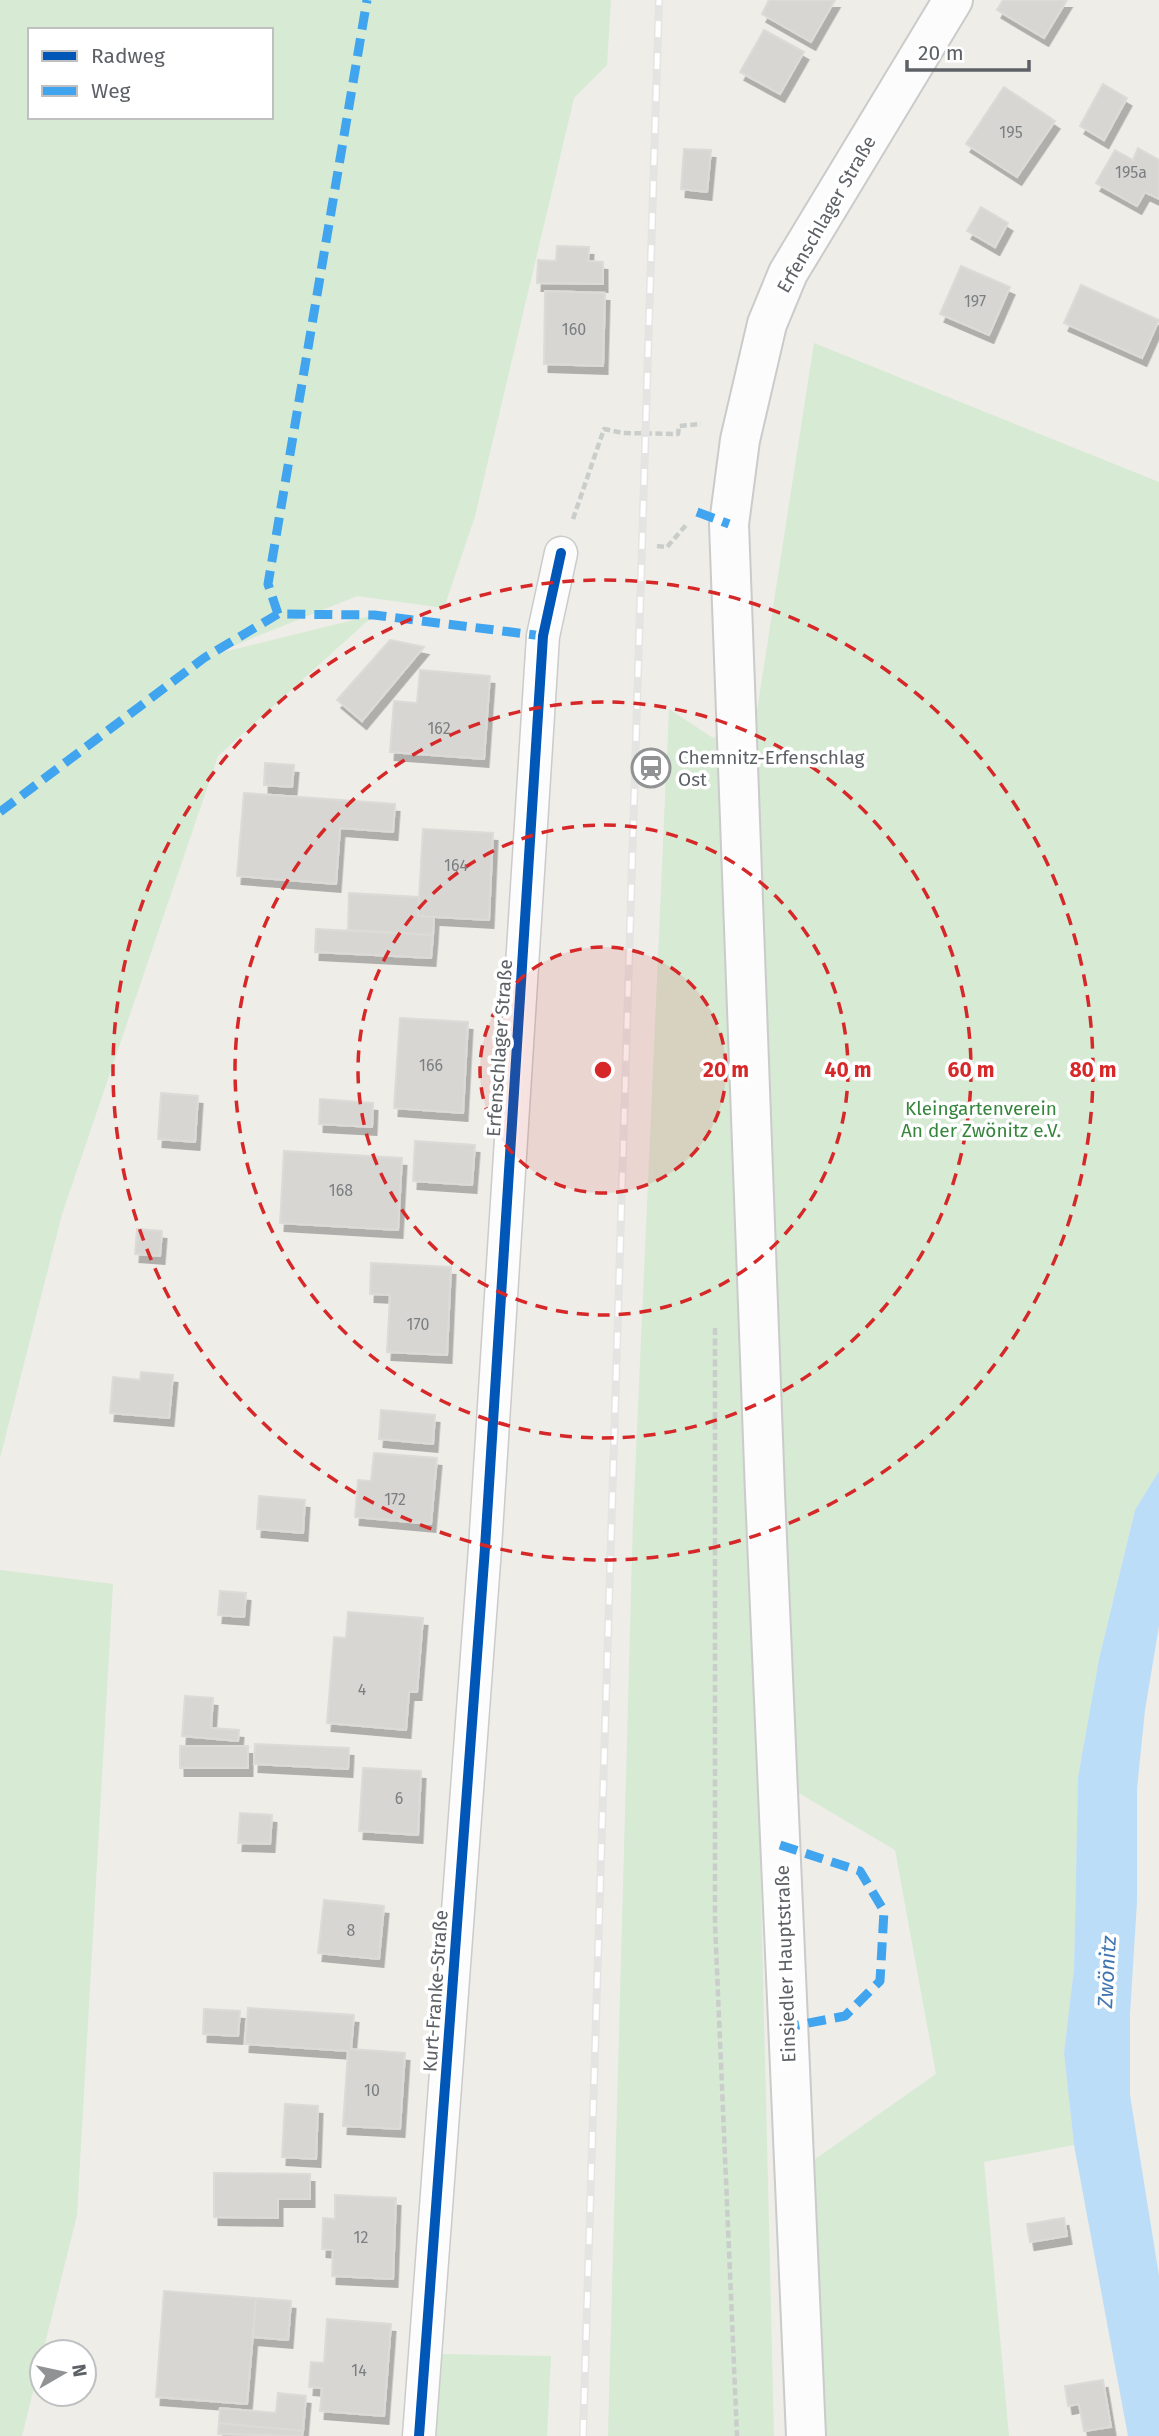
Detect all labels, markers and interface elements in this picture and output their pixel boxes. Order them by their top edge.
legend [28,28,273,119]
scale bar [907,28,1030,72]
text: 20 m [918,40,964,66]
text: Radweg [91,43,165,69]
text: Weg [91,78,131,104]
house number: 195 [999,123,1023,142]
street label: Erfenschlager Straße [772,131,881,297]
house number: 195a [1115,163,1147,182]
house number: 197 [964,292,986,311]
house number: 160 [562,320,586,339]
house number: 162 [427,719,451,738]
place label: Chemnitz-Erfenschlag Ost [678,746,865,791]
station icon: Chemnitz-Erfenschlag Ost [630,747,672,789]
house number: 164 [444,856,468,875]
street label: Erfenschlager Straße [482,959,517,1138]
house number: 166 [419,1056,443,1075]
text: 20 m [703,1057,749,1083]
text: 40 m [825,1057,871,1083]
text: 60 m [948,1057,994,1083]
text: 80 m [1069,1057,1117,1083]
centre of rings [591,1058,615,1082]
park label: Kleingartenverein An der Zwönitz e.V. [901,1097,1061,1142]
house number: 168 [329,1181,353,1200]
house number: 170 [407,1315,429,1334]
house number: 172 [384,1490,406,1509]
house number: 4 [358,1680,367,1699]
house number: 6 [395,1789,403,1808]
street label: Einsiedler Hauptstraße [771,1865,800,2063]
street label: Kurt-Franke-Straße [418,1909,453,2073]
house number: 8 [347,1921,356,1940]
water label: Zwönitz [1092,1934,1122,2010]
house number: 10 [364,2081,380,2100]
house number: 12 [354,2228,368,2247]
north arrow [28,2338,98,2408]
house number: 14 [351,2361,367,2380]
text: N [67,2362,92,2378]

